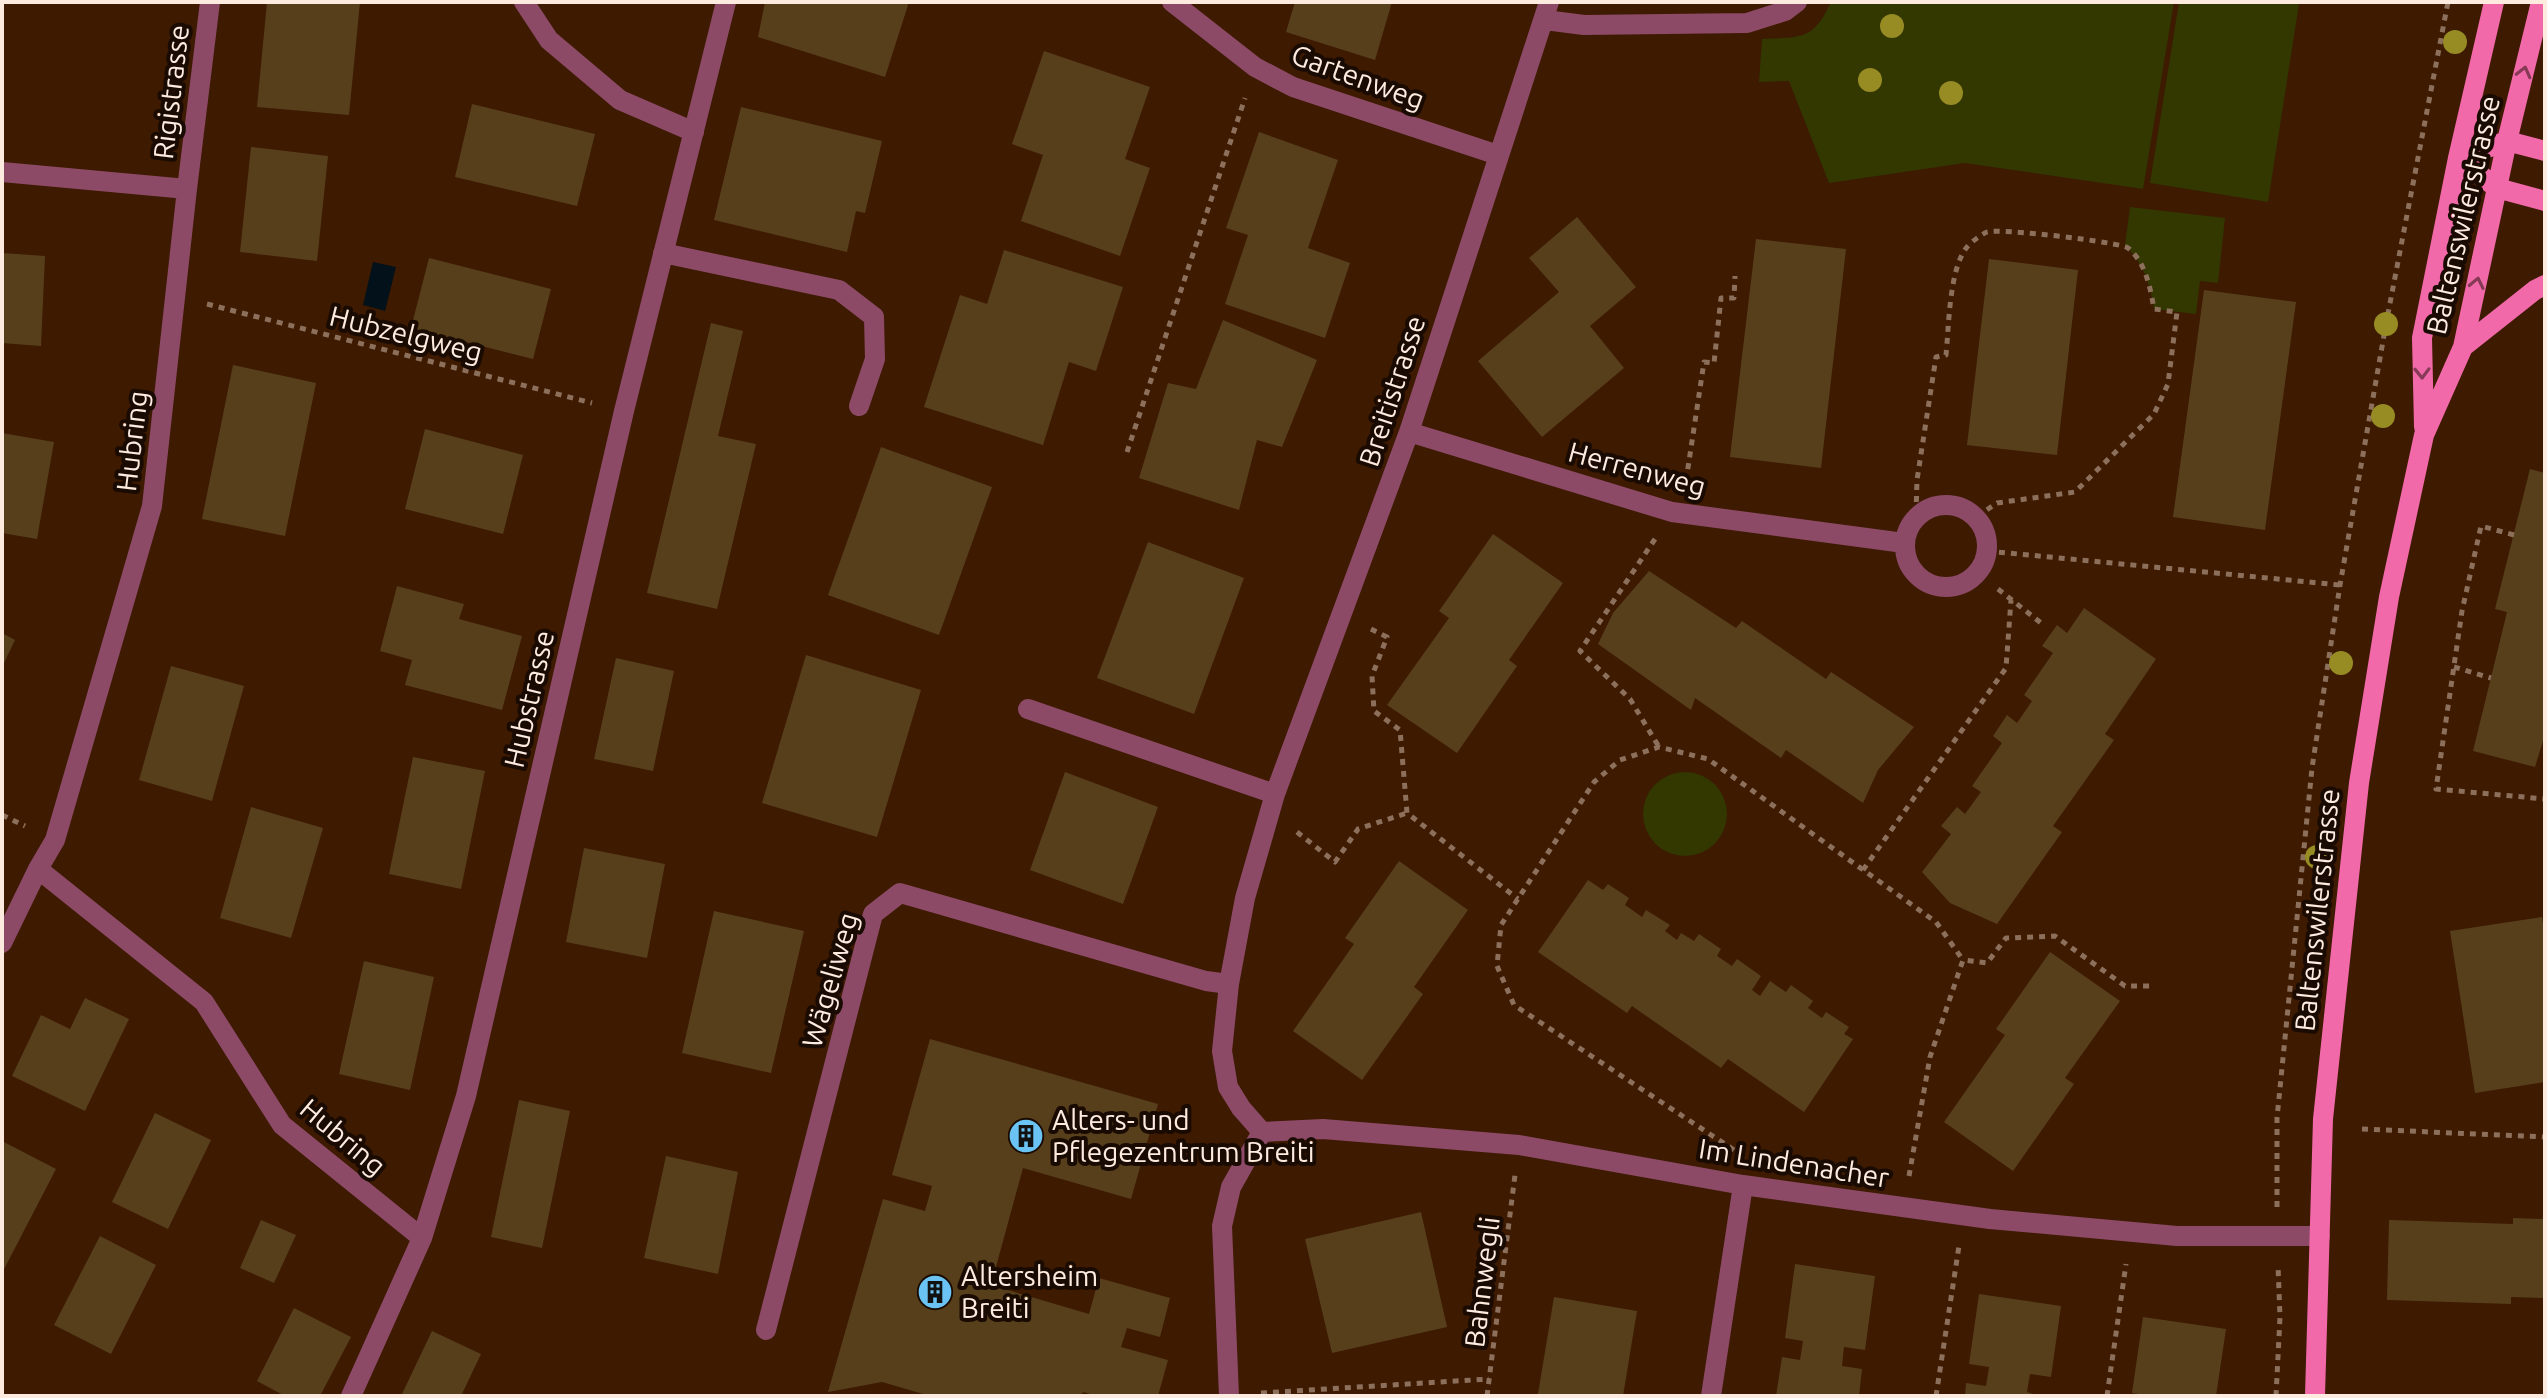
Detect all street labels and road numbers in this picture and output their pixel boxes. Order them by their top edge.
street label: Rigistrasse [147,23,194,161]
street label: Gartenweg [1287,38,1429,115]
street label: Baltenswilerstrasse [2420,93,2505,337]
street label: Hubzelgweg [326,300,486,367]
street label: Breitistrasse [1353,312,1430,470]
street label: Hubring [110,389,153,493]
street label: Herrenweg [1565,435,1709,502]
street label: Hubstrasse [498,627,559,770]
street label: Baltenswilerstrasse [2288,787,2345,1033]
street label: Wägeliweg [796,909,864,1051]
street label: Hubring [295,1092,392,1181]
street label: Im Lindenacher [1697,1132,1892,1193]
street label: Bahnwegli [1458,1215,1505,1349]

